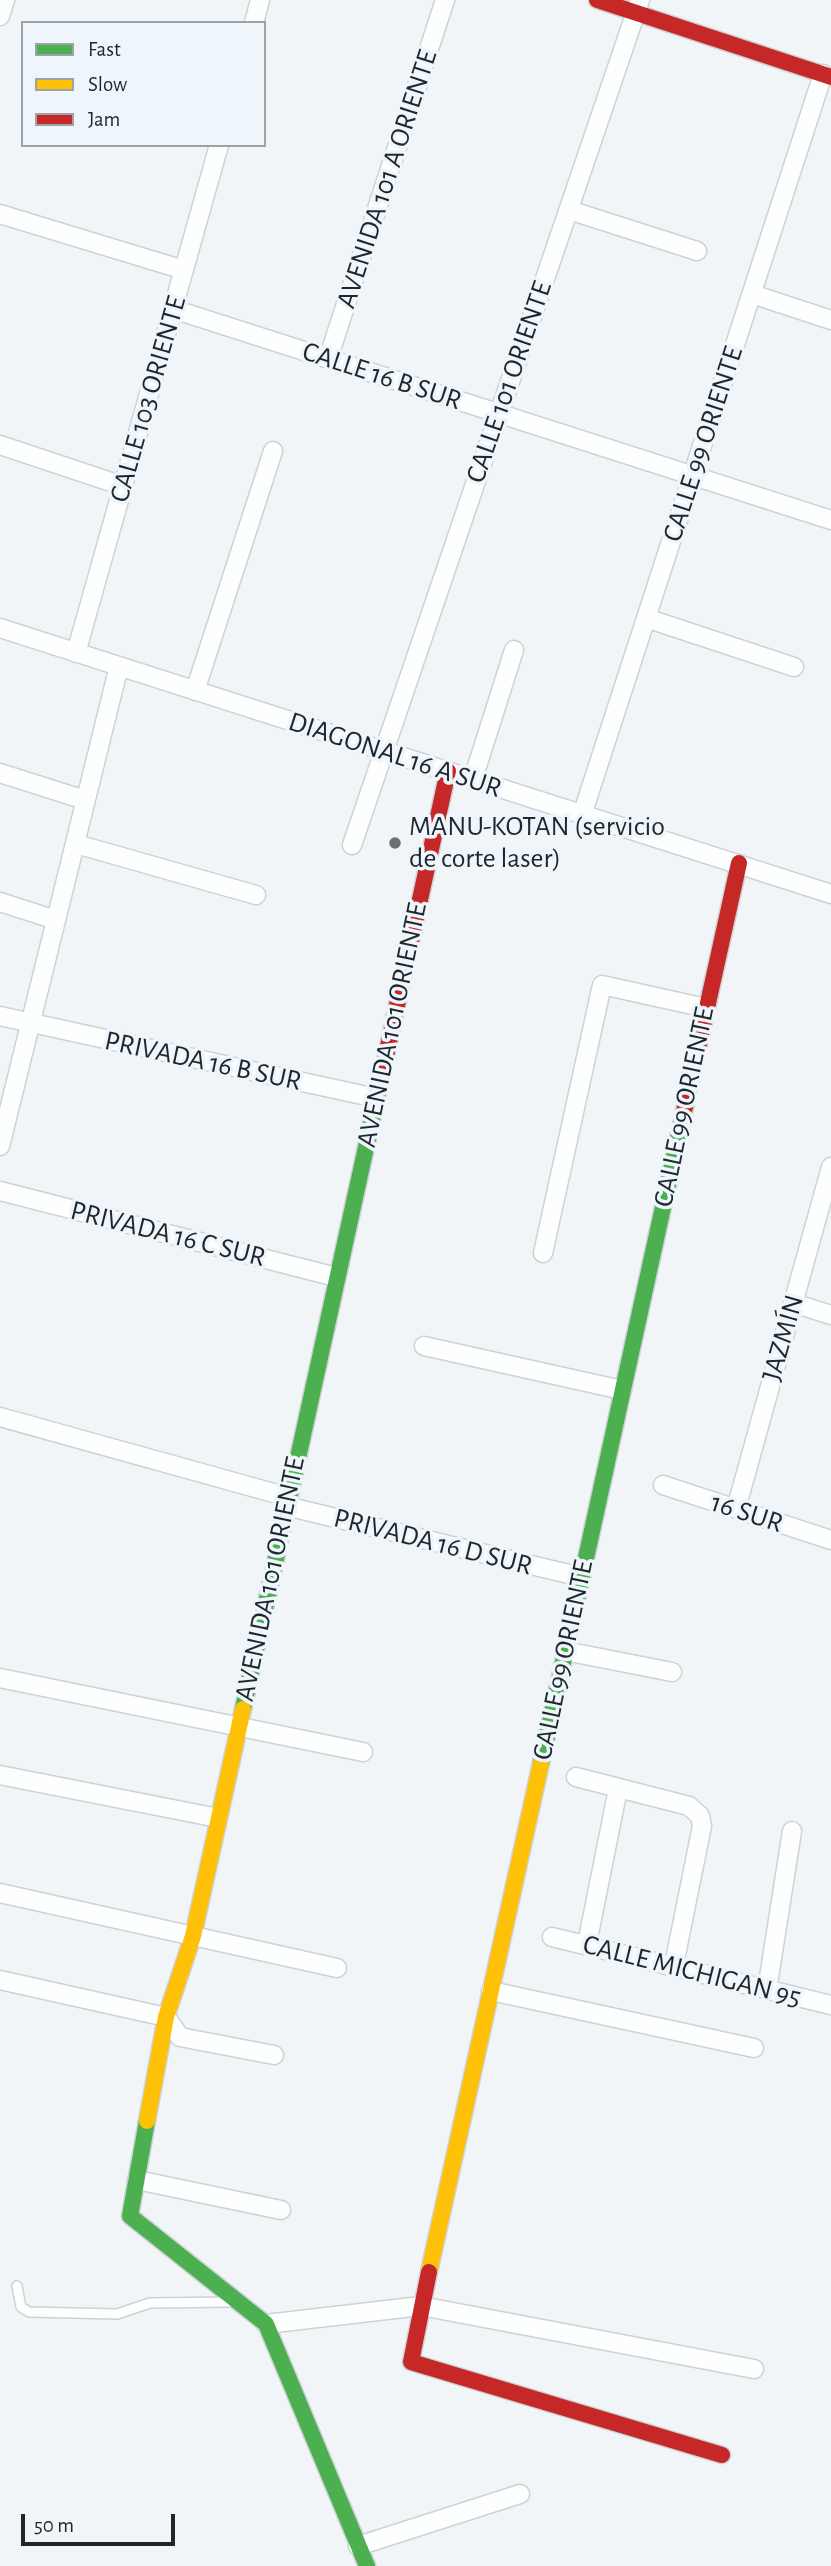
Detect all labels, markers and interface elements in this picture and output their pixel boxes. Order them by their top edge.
legend [21,21,266,147]
text: Fast [88,39,121,60]
street label: AVENIDA 101 A ORIENTE [329,46,445,312]
text: Slow [88,74,127,95]
text: Jam [88,109,120,130]
street label: CALLE 101 ORIENTE [459,277,559,487]
street label: CALLE 103 ORIENTE [102,292,194,506]
street label: CALLE 16 B SUR [298,334,466,418]
street label: CALLE 99 ORIENTE [656,342,750,546]
street label: DIAGONAL 16 A SUR [284,705,506,805]
place label: MANU-KOTAN (servicio de corte laser) [409,810,665,876]
marker: MANU-KOTAN (servicio de corte laser) [387,835,403,851]
street label: AVENIDA 101 ORIENTE [350,900,434,1150]
street label: CALLE 99 ORIENTE [646,1004,722,1210]
street label: PRIVADA 16 B SUR [102,1024,304,1098]
street label: PRIVADA 16 C SUR [67,1194,269,1274]
street label: JAZMÍN [755,1291,811,1385]
street label: AVENIDA 101 ORIENTE [228,1454,312,1704]
street label: 16 SUR [707,1486,787,1540]
street label: PRIVADA 16 D SUR [330,1501,536,1583]
street label: CALLE 99 ORIENTE [525,1557,601,1763]
street label: CALLE MICHIGAN 95 [579,1928,805,2014]
scale bar [24,2500,178,2544]
text: 50 m [34,2515,74,2536]

